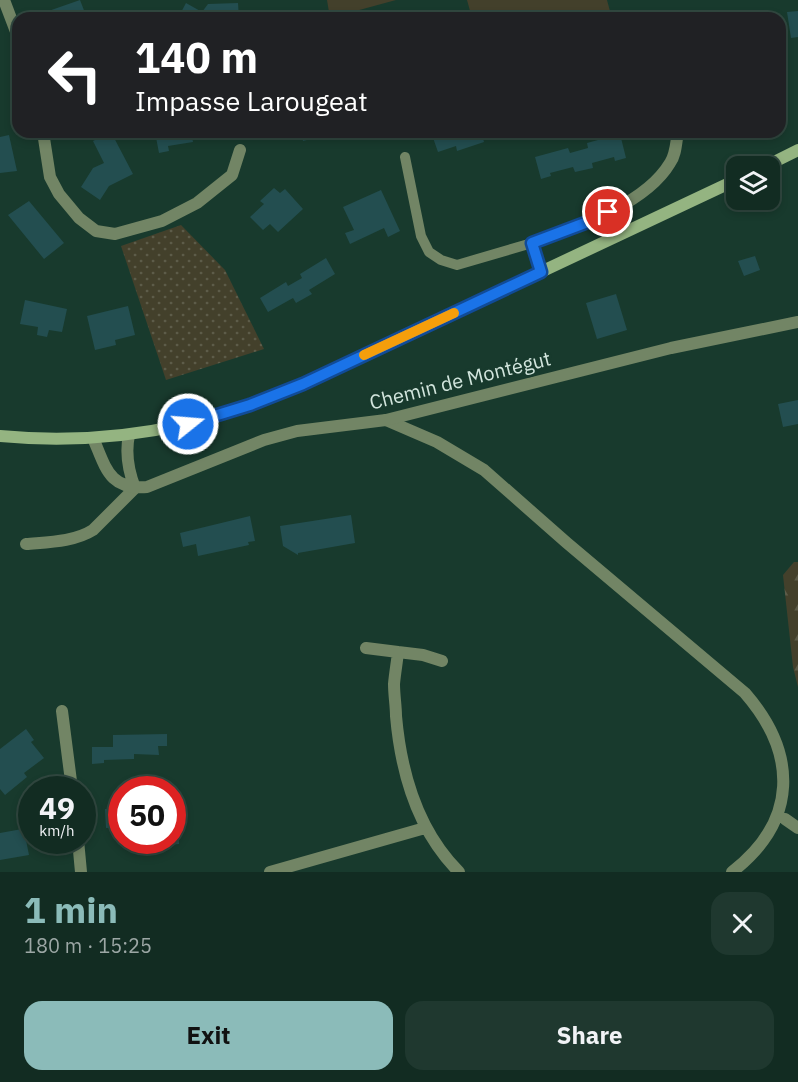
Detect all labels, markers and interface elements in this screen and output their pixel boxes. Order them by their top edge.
text: 140 m [135,30,258,85]
icon: left [36,36,114,114]
text: Impasse Larougeat [135,83,368,118]
map controls [726,156,780,210]
button: layers [726,156,780,210]
pin [582,186,633,237]
icon: arrive [591,195,624,228]
street label: Chemin de Montégut [366,344,554,416]
position arrow [156,392,220,456]
speed limit sign: 50 [108,776,186,854]
text: 49 [39,788,75,827]
text: km/h [39,821,75,840]
text: 1 min [24,886,118,933]
button: close [711,892,774,955]
text: 180 m · 15:25 [24,932,152,959]
button: Exit [24,1001,393,1070]
button: Share [405,1001,774,1070]

